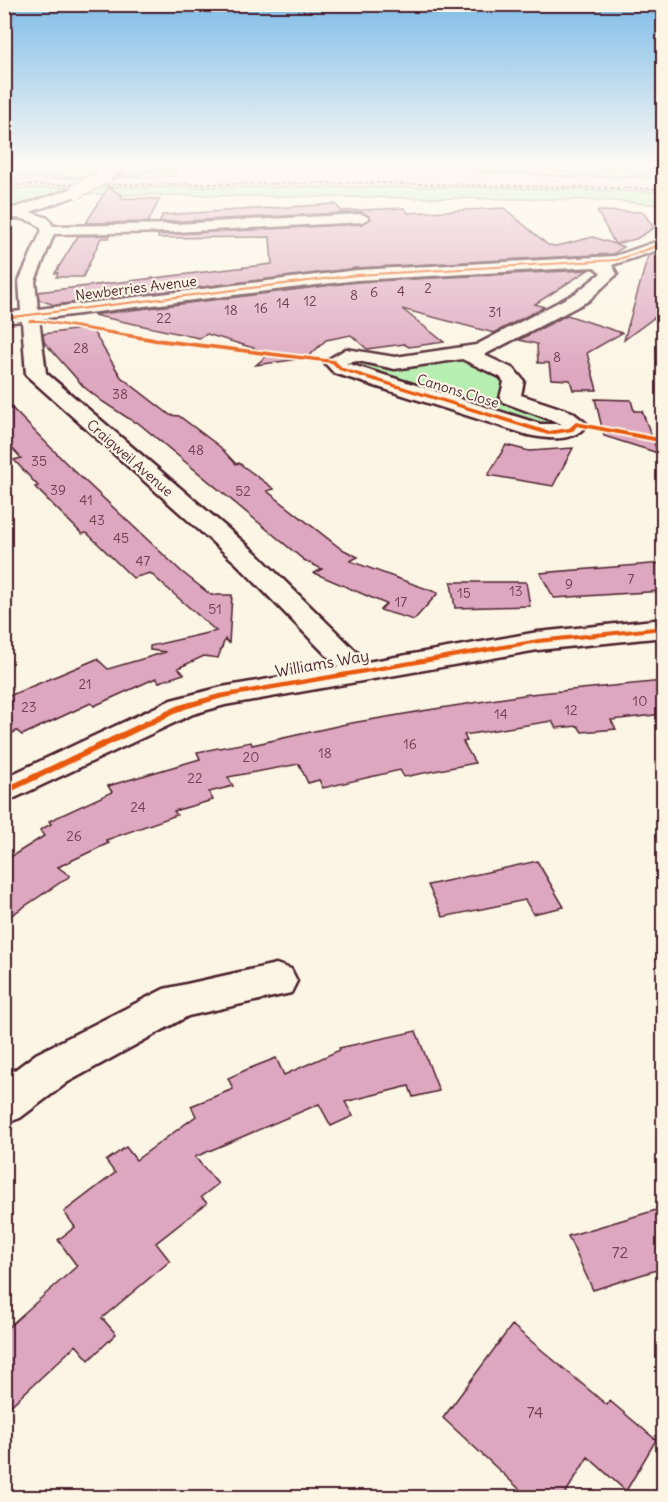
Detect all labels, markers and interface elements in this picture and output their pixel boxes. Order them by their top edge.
street label: Newberries Avenue [74,272,198,304]
house number: 2 [424,279,432,297]
house number: 4 [397,282,405,300]
house number: 6 [370,283,378,301]
house number: 8 [350,286,358,304]
house number: 12 [303,292,317,310]
house number: 14 [276,294,290,312]
house number: 16 [254,299,268,317]
house number: 18 [224,301,238,319]
house number: 31 [488,303,502,321]
house number: 22 [156,309,172,327]
house number: 28 [73,339,89,357]
house number: 8 [553,348,561,366]
street label: Canons Close [415,370,501,412]
house number: 38 [112,385,128,403]
street label: Craigweil Avenue [83,416,177,500]
house number: 48 [188,441,204,459]
house number: 35 [31,452,47,470]
house number: 39 [50,481,66,499]
house number: 52 [235,482,251,500]
house number: 41 [79,491,93,509]
house number: 43 [89,511,105,529]
house number: 45 [113,529,129,547]
house number: 47 [136,552,151,570]
house number: 7 [628,570,635,588]
house number: 9 [565,575,573,593]
house number: 13 [509,582,523,600]
house number: 15 [457,584,471,602]
house number: 17 [395,593,407,611]
house number: 51 [208,600,222,618]
street label: Williams Way [273,645,371,681]
house number: 21 [78,675,92,693]
house number: 10 [633,692,647,710]
house number: 23 [21,698,37,716]
house number: 12 [564,701,578,719]
house number: 14 [494,705,508,723]
house number: 16 [403,735,417,753]
house number: 18 [318,744,332,762]
house number: 20 [243,748,259,766]
house number: 22 [187,769,203,787]
house number: 24 [130,798,146,816]
house number: 26 [66,827,82,845]
house number: 72 [612,1242,629,1262]
house number: 74 [527,1402,543,1422]

